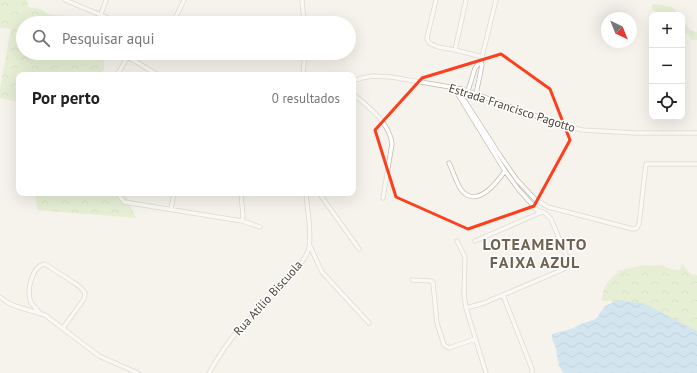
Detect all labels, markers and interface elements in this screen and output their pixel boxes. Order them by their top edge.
north arrow [601,12,637,48]
map controls [649,12,685,120]
button: + [649,12,685,48]
search box [16,16,356,60]
icon: search [30,27,52,49]
text: Pesquisar aqui [62,29,154,48]
button: − [649,48,685,84]
street label: Estrada Francisco Pagotto [447,80,577,135]
button: locate [649,84,685,120]
text: Por perto [32,87,100,109]
text: 0 resultados [272,90,340,107]
district label: LOTEAMENTO FAIXA AZUL [483,234,587,272]
street label: Rua Atílio Biscuola [230,257,305,338]

